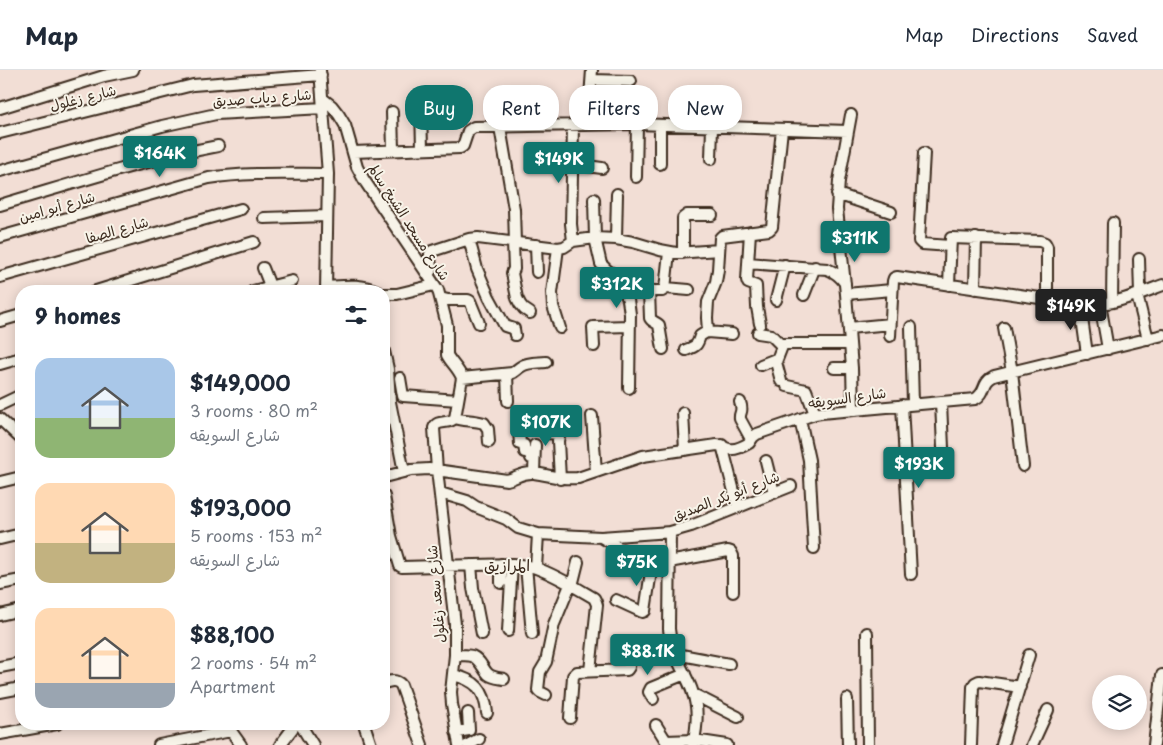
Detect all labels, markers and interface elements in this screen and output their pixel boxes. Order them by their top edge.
text: Map [25,17,78,53]
text: Map [905,21,943,48]
text: Directions [971,21,1059,48]
text: Saved [1087,21,1138,48]
street label: شارع زغلول [47,79,118,116]
street label: شارع دياب صديق [212,84,312,111]
chip: Buy [405,85,473,130]
chip: Rent [483,85,559,130]
chip: Filters [569,85,658,130]
chip: New [668,85,742,130]
pin: $164K [125,136,195,178]
text: $164K [134,140,186,164]
pin: $149K [524,142,594,184]
text: $149K [534,146,584,170]
street label: شارع مسجد الشيخ سالم [363,159,455,285]
street label: شارع أبو امين [16,186,97,227]
street label: شارع الصفا [83,211,151,249]
pin: $311K [820,220,890,263]
text: $311K [832,225,878,249]
pin: $312K [582,266,652,309]
text: $312K [591,271,643,295]
pin: $149K [1036,288,1106,331]
text: $149K [1046,293,1096,317]
text: 9 homes [35,299,121,331]
icon: filters [342,301,370,329]
text: $149,000 [190,366,291,398]
icon: home [75,378,135,438]
street label: شارع السويقه [806,382,887,413]
text: 3 rooms · 80 m² [190,398,318,422]
pin: $107K [511,404,581,447]
text: $107K [521,409,571,433]
text: شارع السويقه [190,422,280,446]
pin: $193K [884,446,954,489]
text: $193K [894,451,944,475]
street label: شارع أبو بكر الصديق [669,465,782,526]
text: $193,000 [190,491,291,523]
icon: home [75,503,135,563]
text: 5 rooms · 153 m² [190,523,323,547]
street label: شارع سعد زغلول [421,544,450,644]
pin: $75K [607,544,667,587]
text: شارع السويقه [190,547,280,571]
text: $75K [616,549,658,573]
district label: المرازيق [484,552,530,576]
text: $88,100 [190,618,275,650]
icon: home [75,628,135,688]
pin: $88.1K [607,634,689,676]
text: $88.1K [621,638,675,662]
text: 2 rooms · 54 m² [190,650,317,674]
text: Apartment [190,674,275,698]
map controls [1092,675,1147,730]
button: layers [1092,675,1147,730]

